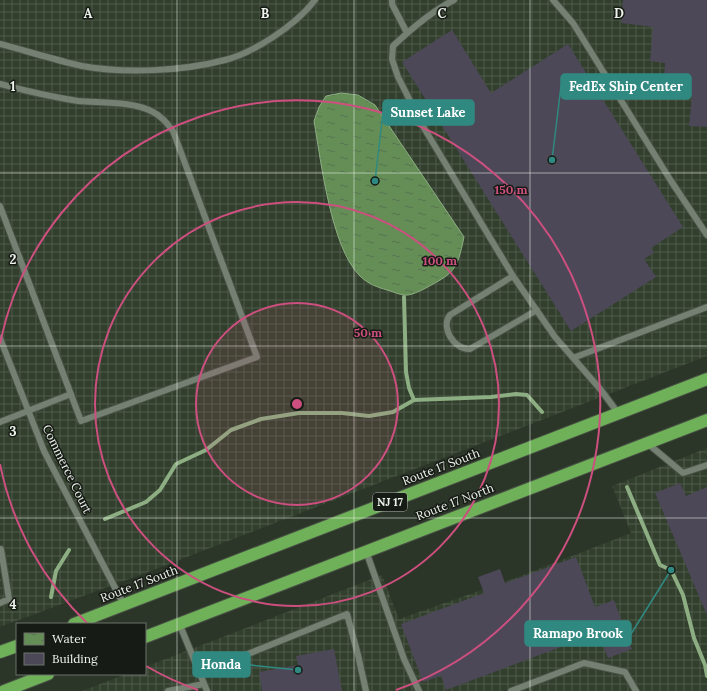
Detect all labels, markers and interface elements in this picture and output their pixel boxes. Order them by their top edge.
text: A [84,5,93,22]
text: B [261,5,270,22]
text: C [438,5,447,22]
text: D [614,5,624,22]
callout: FedEx Ship Center [561,74,691,99]
text: 1 [10,78,16,95]
text: FedEx Ship Center [569,78,684,95]
callout: Sunset Lake [383,100,474,125]
text: Sunset Lake [390,104,466,121]
text: 150 m [494,182,528,197]
text: 2 [10,251,17,268]
text: 100 m [423,253,457,268]
text: 50 m [354,325,382,340]
centre of rings [290,397,304,411]
street label: Commerce Court [39,422,96,516]
text: 3 [9,423,17,440]
street label: Route 17 South [400,445,482,488]
street label: Route 17 North [414,480,496,523]
road number: NJ 17 [373,493,407,511]
street label: Route 17 South [98,562,180,605]
text: 4 [9,596,17,613]
callout: Ramapo Brook [525,621,631,646]
legend [16,623,146,675]
text: Ramapo Brook [533,625,623,642]
text: Water [52,631,87,646]
text: Building [52,651,98,666]
callout: Honda [193,652,250,677]
text: Honda [201,656,241,673]

